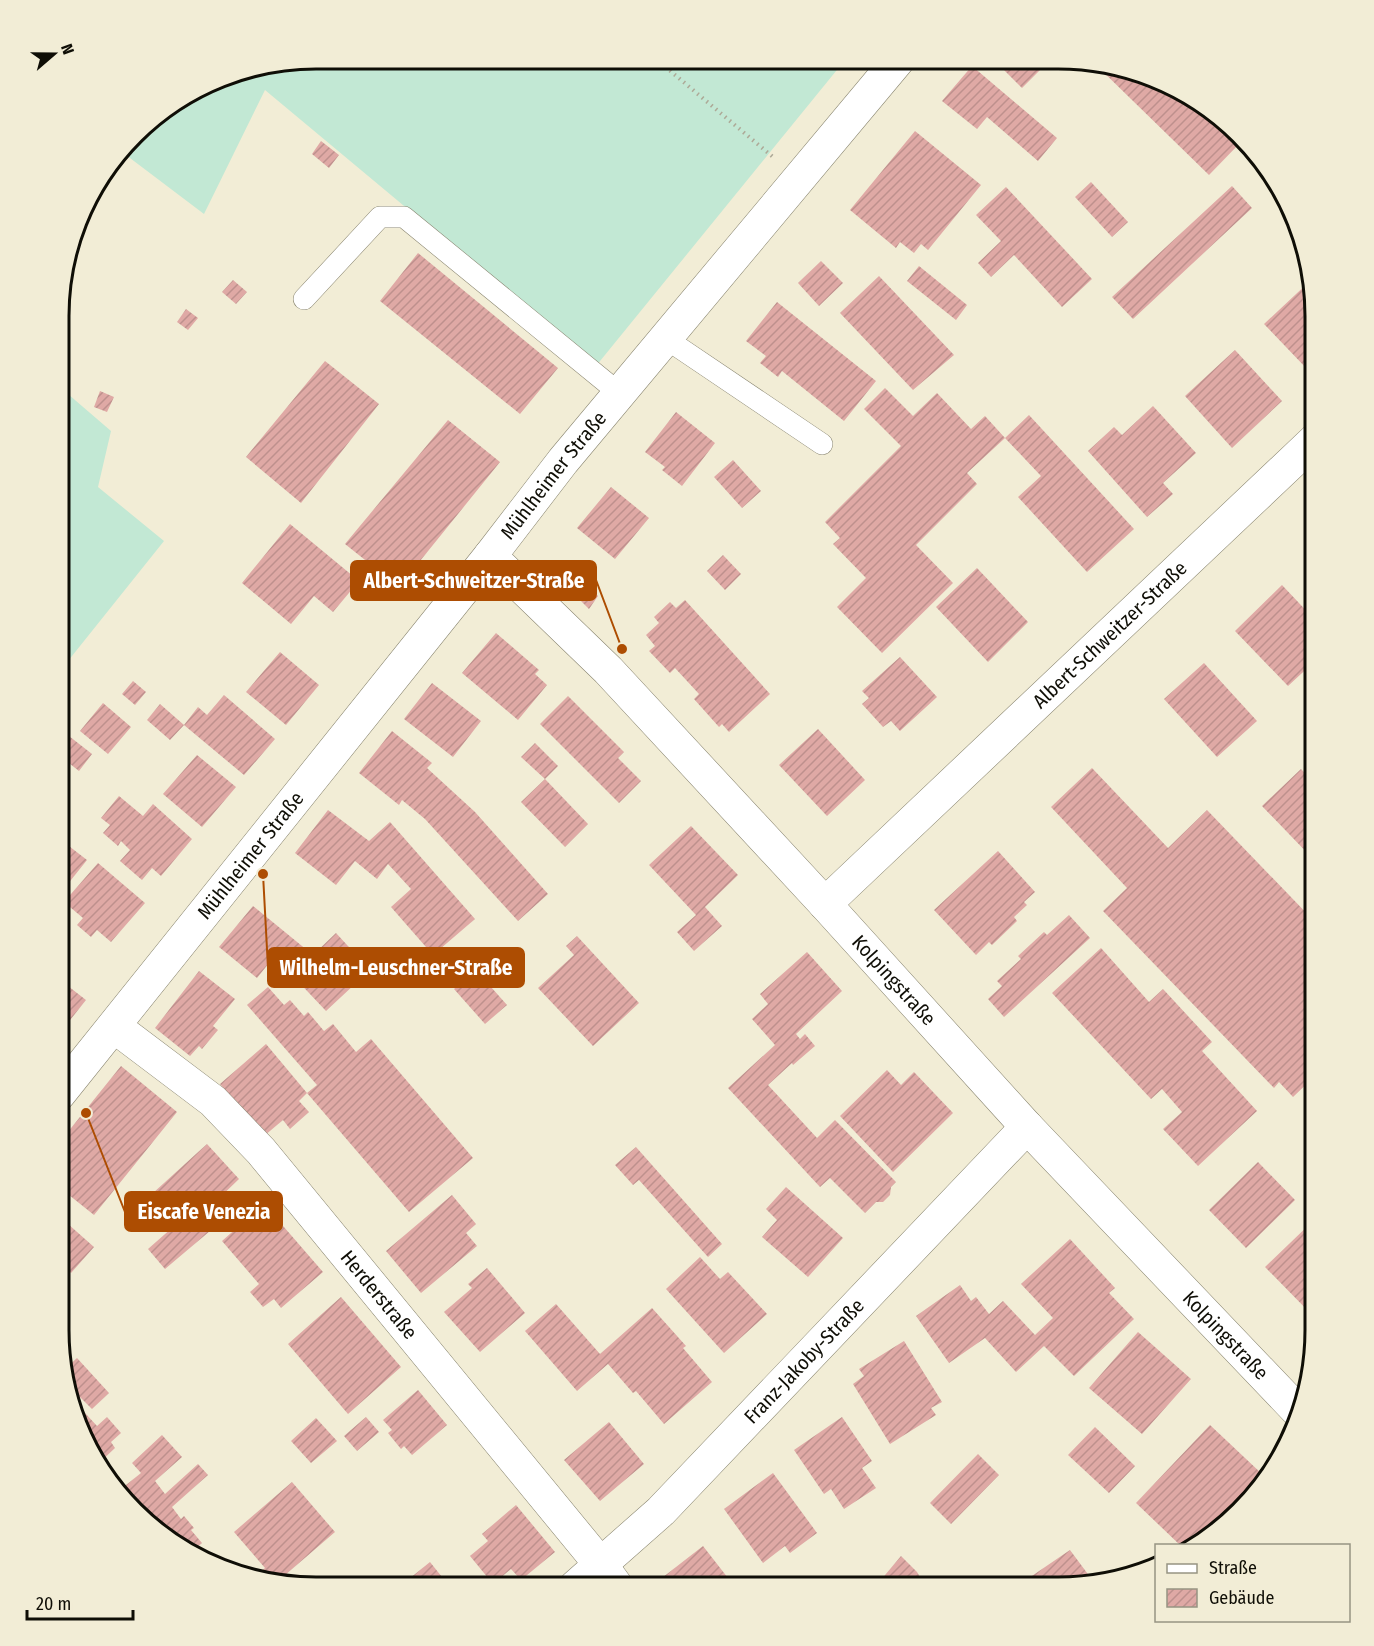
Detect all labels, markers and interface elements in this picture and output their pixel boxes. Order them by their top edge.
north arrow [24,24,84,84]
text: N [57,41,78,57]
street label: Mühlheimer Straße [495,407,611,544]
street label: Albert-Schweitzer-Straße [1028,556,1192,713]
callout: Albert-Schweitzer-Straße [351,561,596,600]
text: Albert-Schweitzer-Straße [363,568,585,594]
street label: Mühlheimer Straße [192,787,309,924]
street label: Kolpingstraße [847,930,941,1030]
callout: Wilhelm-Leuschner-Straße [268,948,524,987]
text: Wilhelm-Leuschner-Straße [280,955,513,981]
callout: Eiscafe Venezia [125,1192,282,1231]
text: Eiscafe Venezia [138,1199,270,1225]
street label: Herderstraße [336,1245,422,1344]
street label: Kolpingstraße [1178,1286,1274,1385]
street label: Franz-Jakoby-Straße [739,1294,869,1428]
legend [1155,1544,1350,1622]
text: Straße [1209,1557,1257,1579]
scale bar [27,1583,134,1621]
text: Gebäude [1209,1587,1275,1609]
text: 20 m [36,1593,71,1615]

